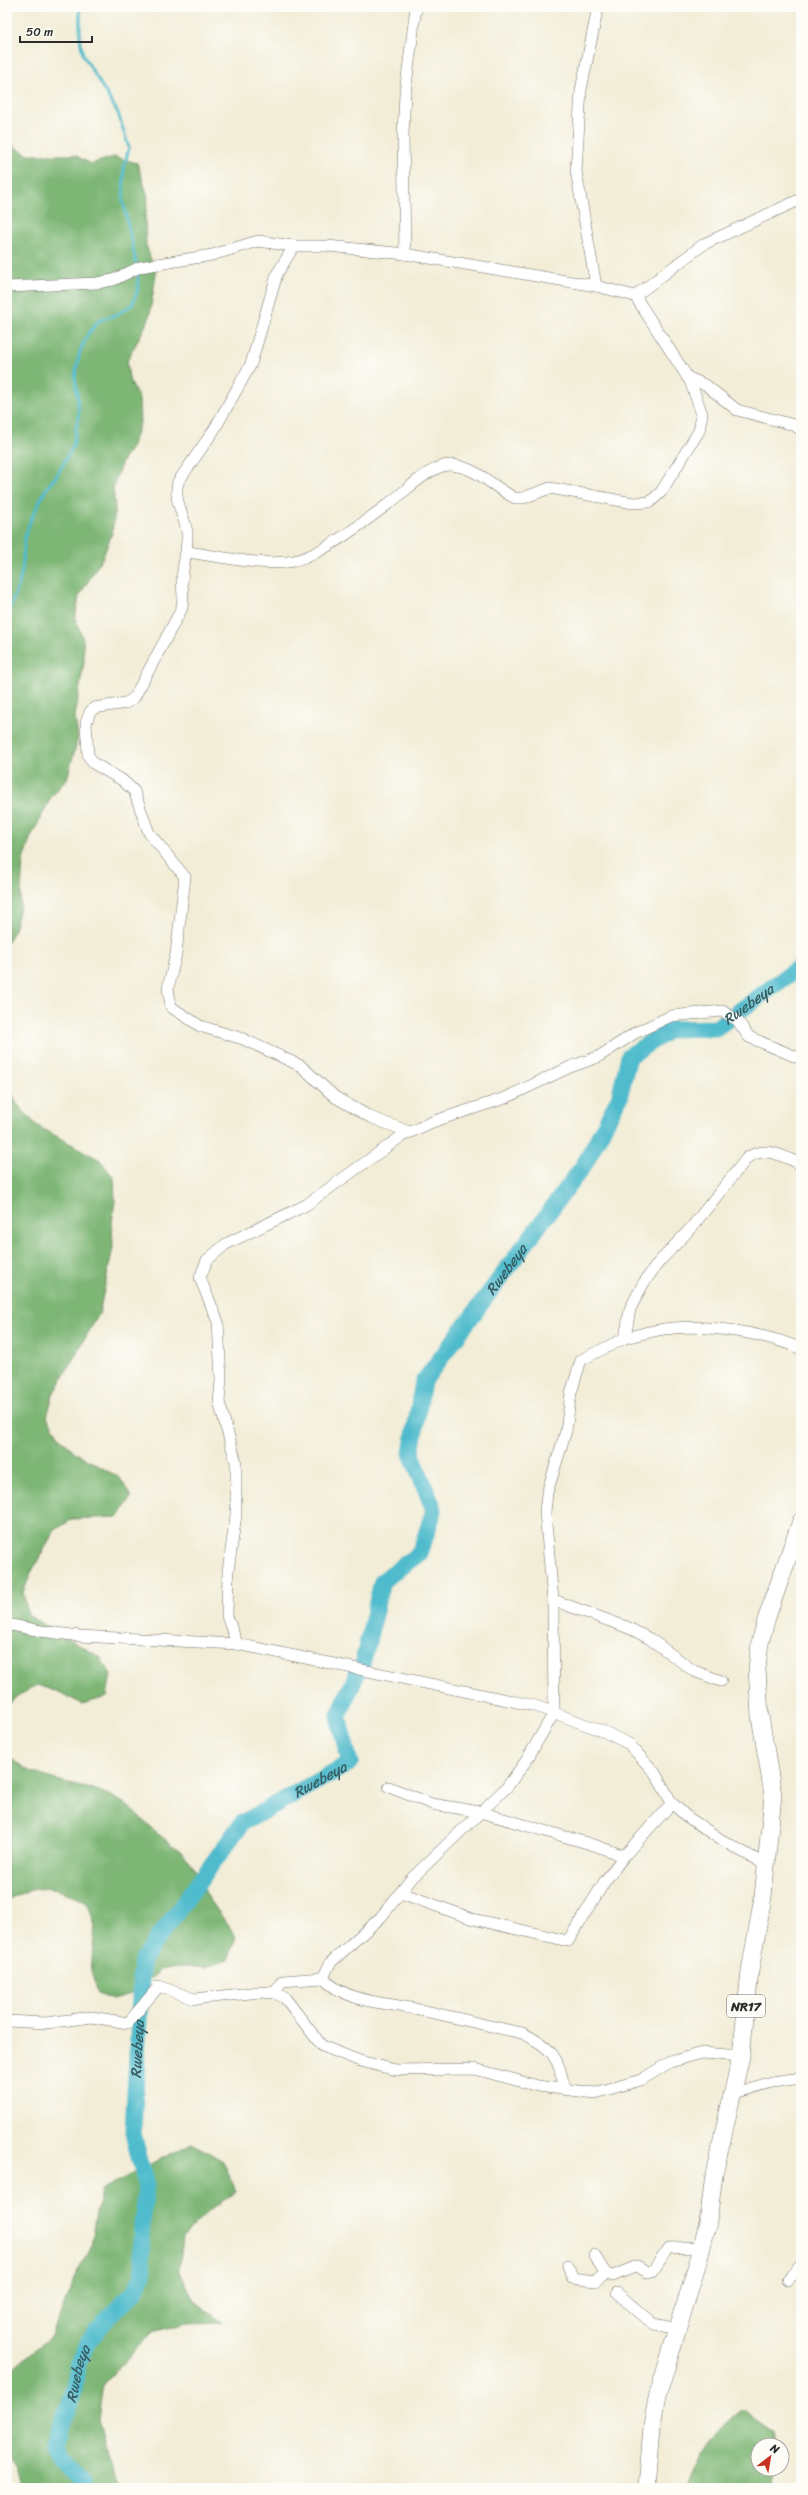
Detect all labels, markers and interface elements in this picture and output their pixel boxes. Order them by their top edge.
scale bar [20,18,92,44]
text: 50 m [26,21,53,43]
water label: Rwebeya [717,976,781,1032]
water label: Rwebeya [479,1237,535,1301]
water label: Rwebeya [288,1754,353,1805]
road number: NR17 [727,1995,765,2017]
water label: Rwebeya [123,2018,152,2079]
water label: Rwebeya [58,2340,99,2406]
north arrow [750,2437,790,2477]
text: N [766,2438,783,2459]

